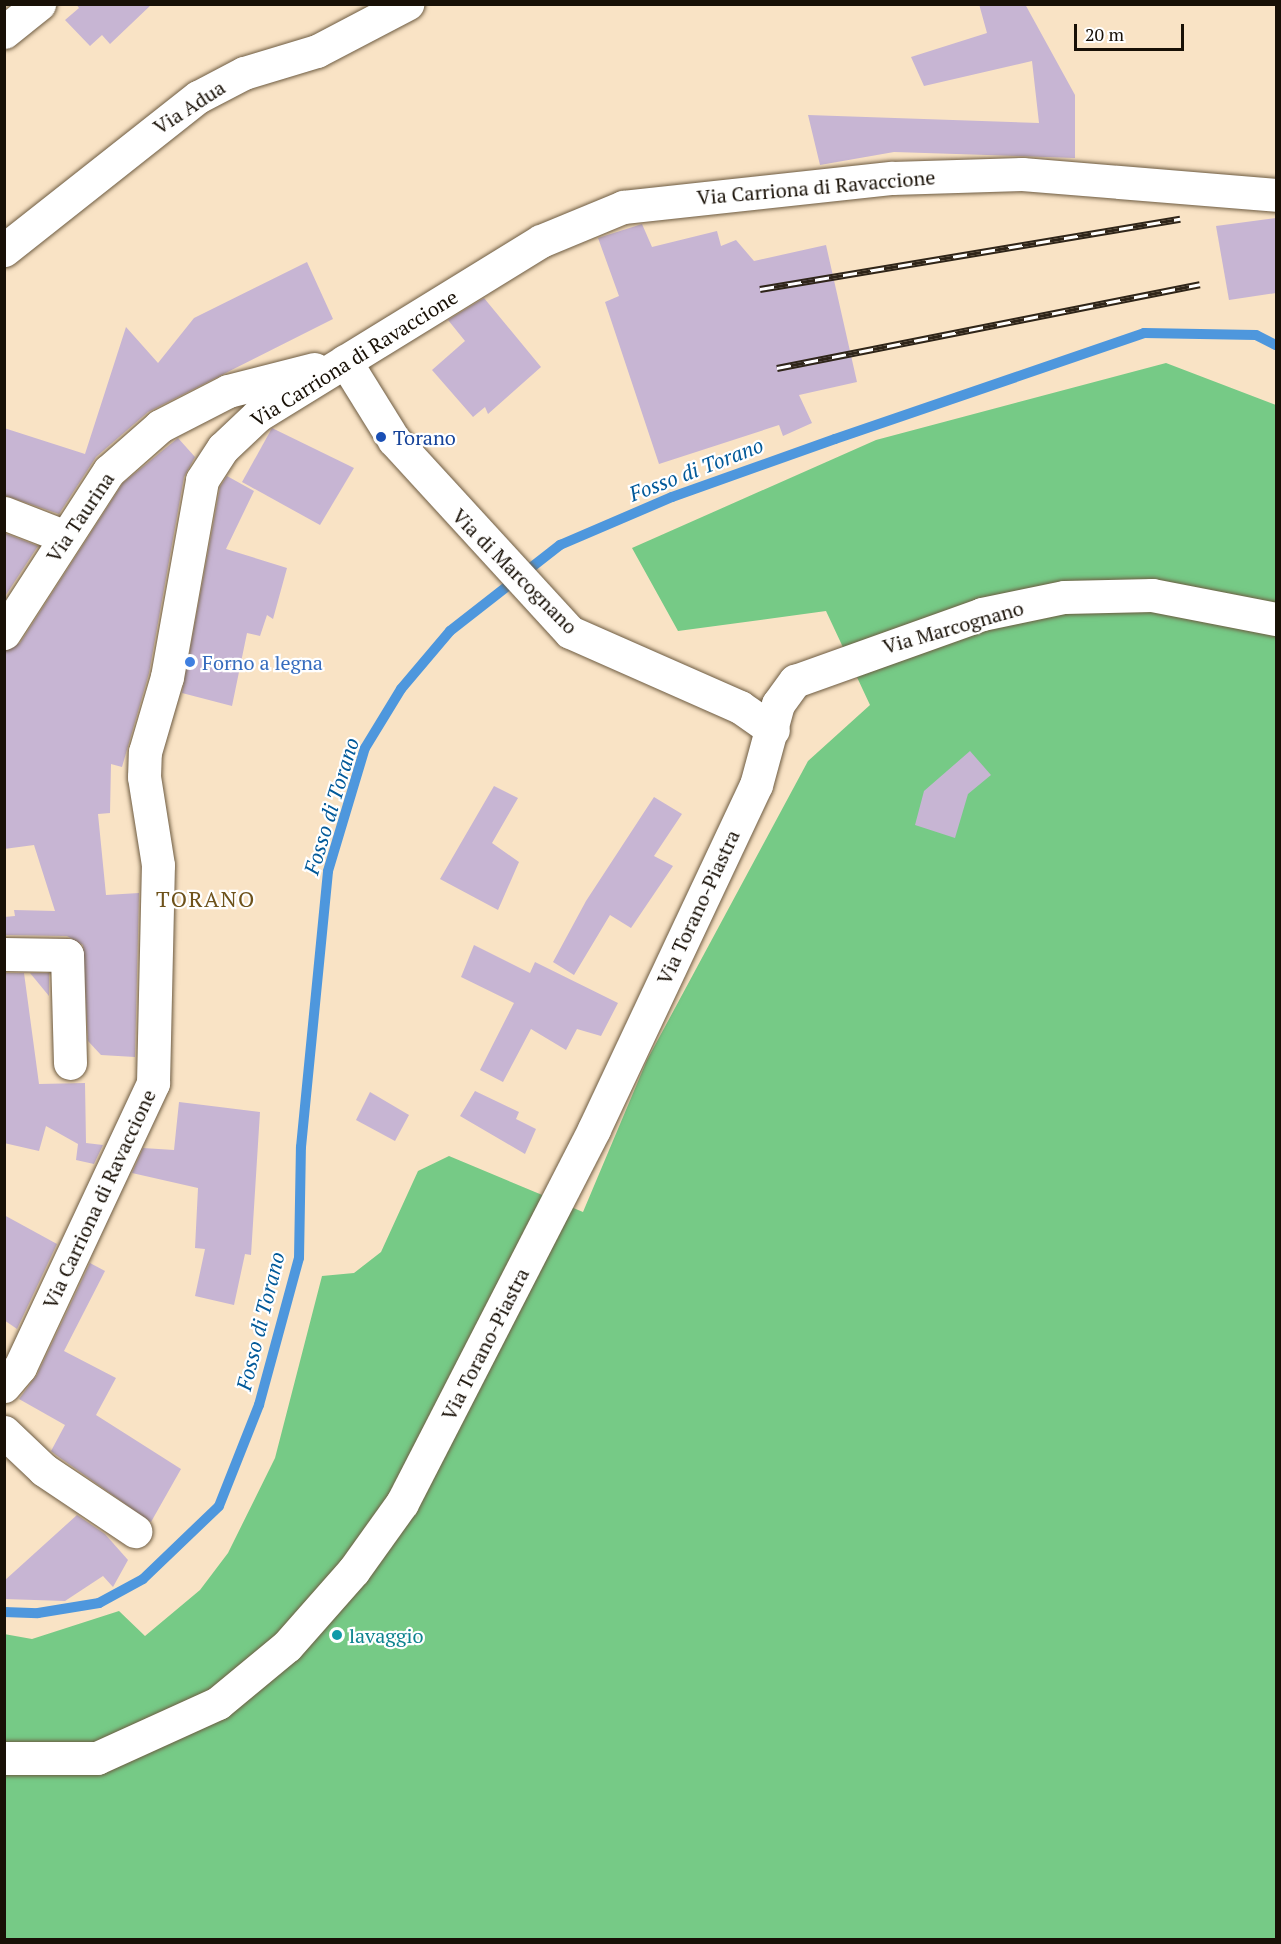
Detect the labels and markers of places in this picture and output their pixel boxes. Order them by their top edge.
place label: Torano [393,425,456,449]
marker: Torano [374,430,388,444]
place label: Forno a legna [202,650,323,674]
marker: Forno a legna [183,655,197,669]
place label: lavaggio [349,1623,423,1647]
marker: lavaggio [330,1628,344,1642]

